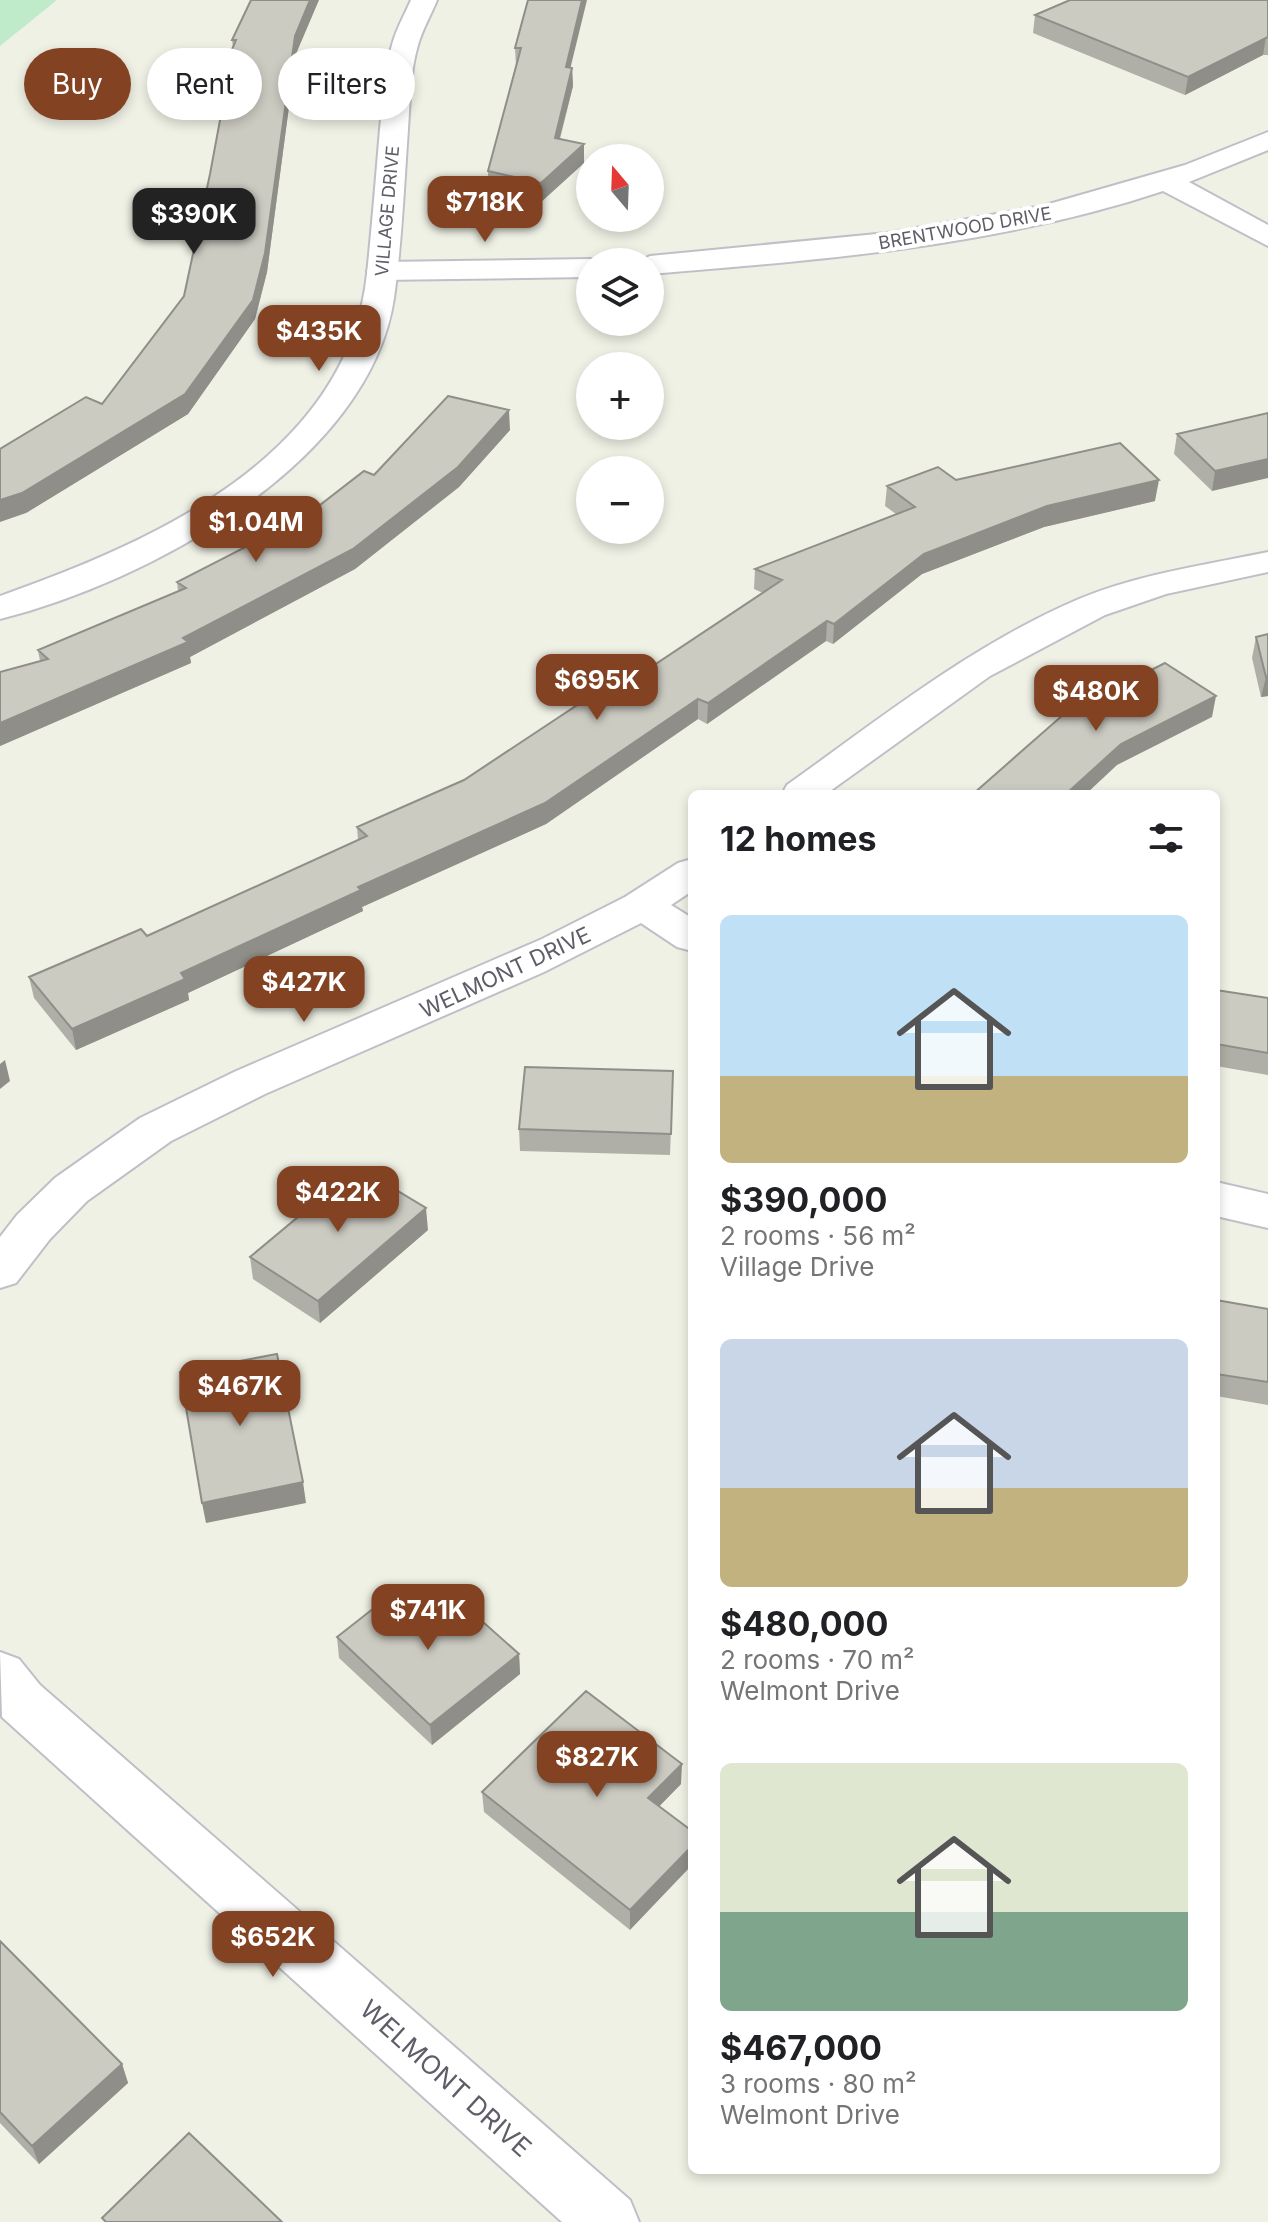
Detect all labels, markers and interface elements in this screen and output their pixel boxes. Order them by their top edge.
chip: Buy [24,48,131,120]
chip: Rent [147,48,262,120]
chip: Filters [278,48,415,120]
north arrow [576,144,664,232]
map controls [576,144,664,544]
street label: VILLAGE DRIVE [371,145,403,277]
pin: $718K [429,176,541,244]
text: $718K [446,186,524,217]
pin: $390K [138,188,250,256]
text: $390K [151,198,237,229]
street label: BRENTWOOD DRIVE [877,202,1053,254]
button: layers [576,248,664,336]
pin: $435K [263,305,375,373]
text: $435K [276,315,362,346]
button: + [576,352,664,440]
button: − [576,456,664,544]
pin: $1.04M [191,496,321,564]
text: $1.04M [208,506,304,537]
pin: $695K [541,654,653,722]
text: $695K [554,664,640,695]
pin: $480K [1040,665,1152,733]
text: $480K [1052,675,1140,706]
icon: filters [1144,816,1188,860]
text: 12 homes [720,818,876,859]
street label: WELMONT DRIVE [416,921,594,1023]
pin: $427K [248,956,360,1024]
text: $427K [262,966,346,997]
icon: home [882,967,1026,1111]
pin: $422K [282,1166,394,1234]
text: $422K [295,1176,381,1207]
text: $390,000 [720,1179,887,1220]
text: 2 rooms · 56 m² [720,1220,916,1251]
text: Village Drive [720,1251,874,1282]
pin: $467K [184,1360,296,1428]
text: $467K [197,1370,283,1401]
icon: home [882,1391,1026,1535]
pin: $741K [372,1584,484,1652]
text: $741K [389,1594,467,1625]
text: $480,000 [720,1603,888,1644]
text: 2 rooms · 70 m² [720,1644,915,1675]
text: Welmont Drive [720,1675,900,1706]
pin: $827K [541,1731,653,1799]
text: $827K [555,1741,639,1772]
icon: home [882,1815,1026,1959]
pin: $652K [217,1911,329,1979]
text: $652K [230,1921,316,1952]
street label: WELMONT DRIVE [354,1993,538,2163]
text: $467,000 [720,2027,882,2068]
text: 3 rooms · 80 m² [720,2068,917,2099]
text: Welmont Drive [720,2099,900,2130]

